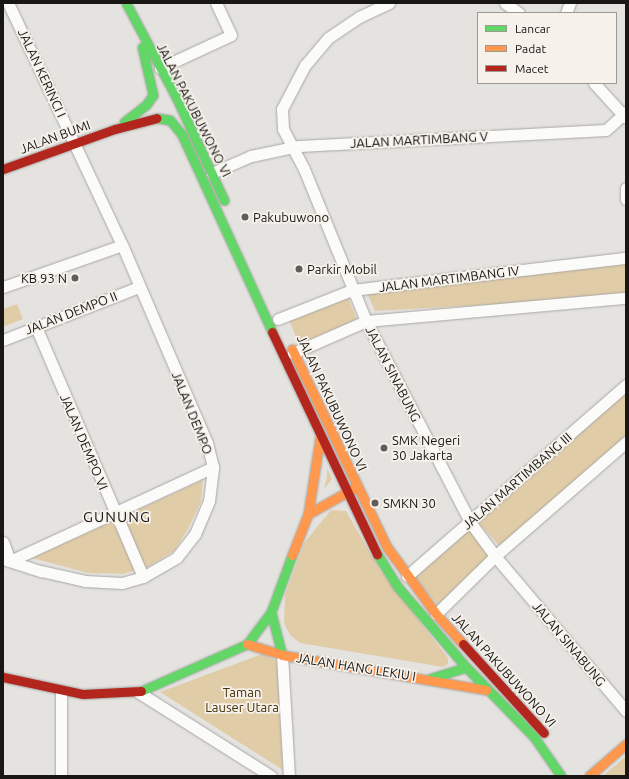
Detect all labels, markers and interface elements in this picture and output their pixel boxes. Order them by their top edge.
legend [477,12,617,84]
text: Lancar [515,22,550,35]
street label: JALAN KERINCI I [15,26,69,120]
street label: JALAN PAKUBUWONO VI [153,40,235,180]
text: Padat [515,42,546,55]
text: Macet [515,62,548,75]
street label: JALAN BUMI [17,117,93,157]
street label: JALAN MARTIMBANG V [350,129,488,151]
place label: Pakubuwono [253,209,329,225]
marker: Pakubuwono [240,212,250,222]
place label: Parkir Mobil [307,261,377,277]
street label: JALAN MARTIMBANG IV [378,263,520,295]
marker: Parkir Mobil [294,264,304,274]
place label: KB 93 N [21,270,67,286]
marker: KB 93 N [70,273,80,283]
street label: JALAN DEMPO II [23,288,119,338]
street label: JALAN SINABUNG [362,323,424,425]
street label: JALAN PAKUBUWONO VI [294,333,370,473]
street label: JALAN DEMPO [168,369,216,457]
street label: JALAN DEMPO VI [57,392,111,492]
street label: JALAN MARTIMBANG III [459,429,575,533]
place label: SMK Negeri 30 Jakarta [392,433,460,464]
marker: SMK Negeri 30 Jakarta [379,443,389,453]
place label: SMKN 30 [383,495,436,511]
marker: SMKN 30 [370,498,380,508]
district label: GUNUNG [83,508,151,526]
street label: JALAN SINABUNG [529,599,609,689]
street label: JALAN PAKUBUWONO VI [449,610,559,730]
street label: JALAN HANG LEKIU I [295,650,417,684]
park label: Taman Lauser Utara [205,685,279,716]

